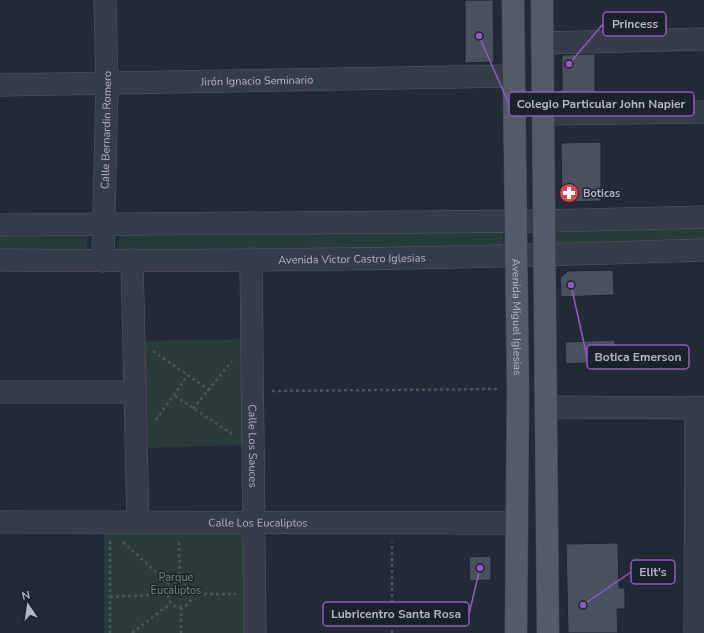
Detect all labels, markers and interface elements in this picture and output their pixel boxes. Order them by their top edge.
callout: Princess [603,12,666,36]
text: Princess [612,16,658,32]
street label: Calle Bernardin Romero [97,71,115,189]
street label: Jirón Ignacio Seminario [200,72,313,89]
callout: Colegio Particular John Napier [509,92,694,116]
text: Colegio Particular John Napier [517,96,686,112]
pharmacy icon: Boticas [558,182,580,204]
place label: Boticas [583,186,620,201]
street label: Avenida Victor Castro Iglesias [278,250,426,267]
street label: Avenida Miguel Iglesias [509,258,525,376]
callout: Botica Emerson [587,345,689,369]
text: Botica Emerson [595,349,681,365]
street label: Calle Los Sauces [245,404,261,488]
street label: Calle Los Eucaliptos [208,515,308,530]
callout: Elit's [631,560,675,584]
text: Elit's [639,564,667,580]
park label: Parque Eucaliptos [151,570,201,598]
north arrow [8,585,48,625]
text: N [20,588,32,604]
callout: Lubricentro Santa Rosa [323,602,469,626]
text: Lubricentro Santa Rosa [331,606,461,622]

